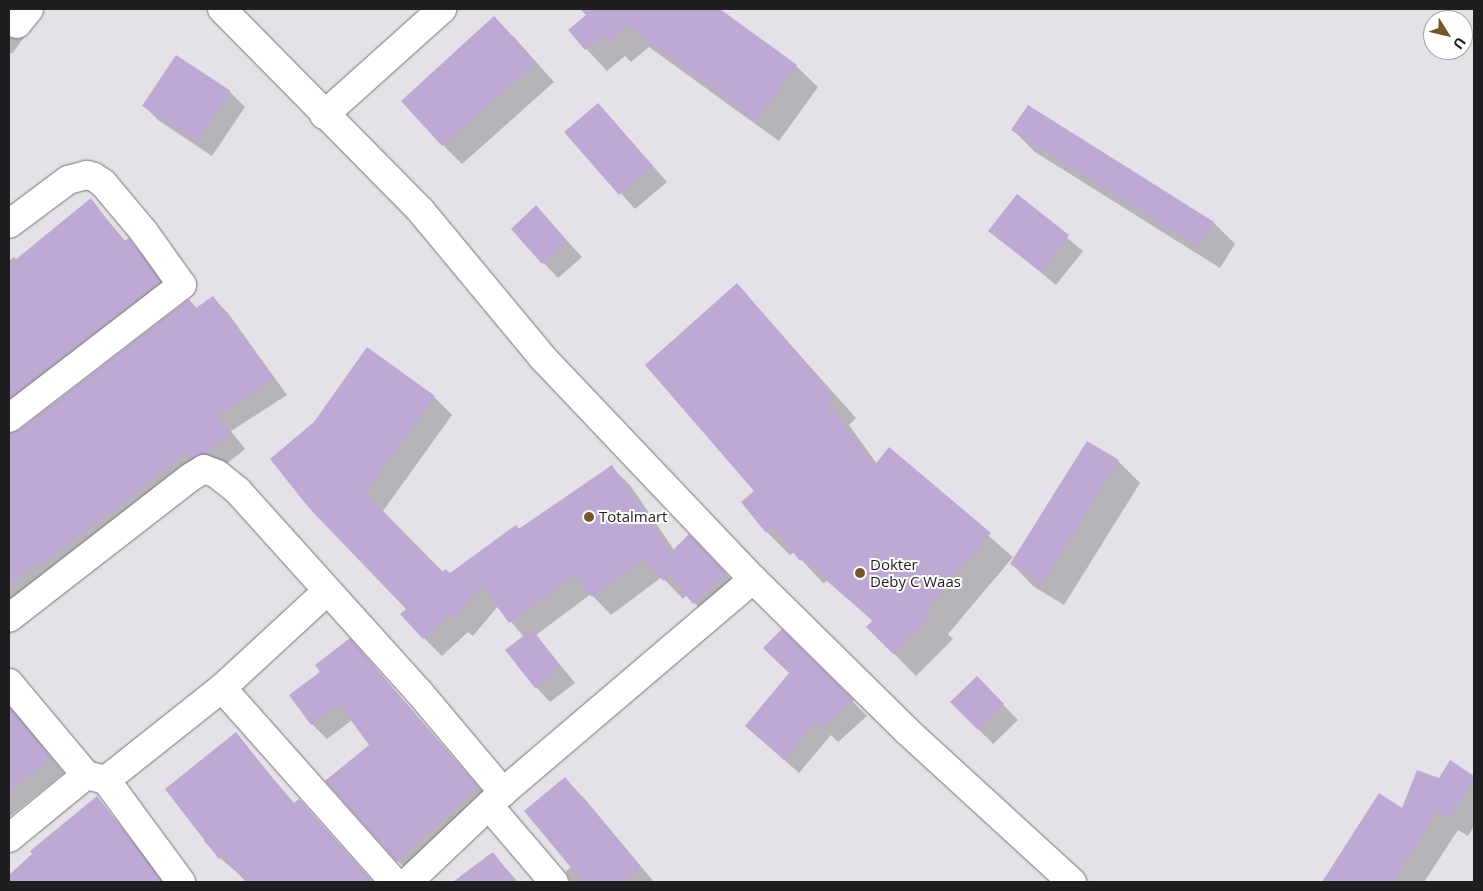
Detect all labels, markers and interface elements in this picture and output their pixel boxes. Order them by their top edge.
north arrow [1423,10,1473,60]
text: U [1449,34,1471,53]
place label: Totalmart [599,508,667,526]
marker: Totalmart [583,511,595,523]
place label: Dokter Deby C Waas [870,555,961,590]
marker: Dokter Deby C Waas [854,567,866,579]

